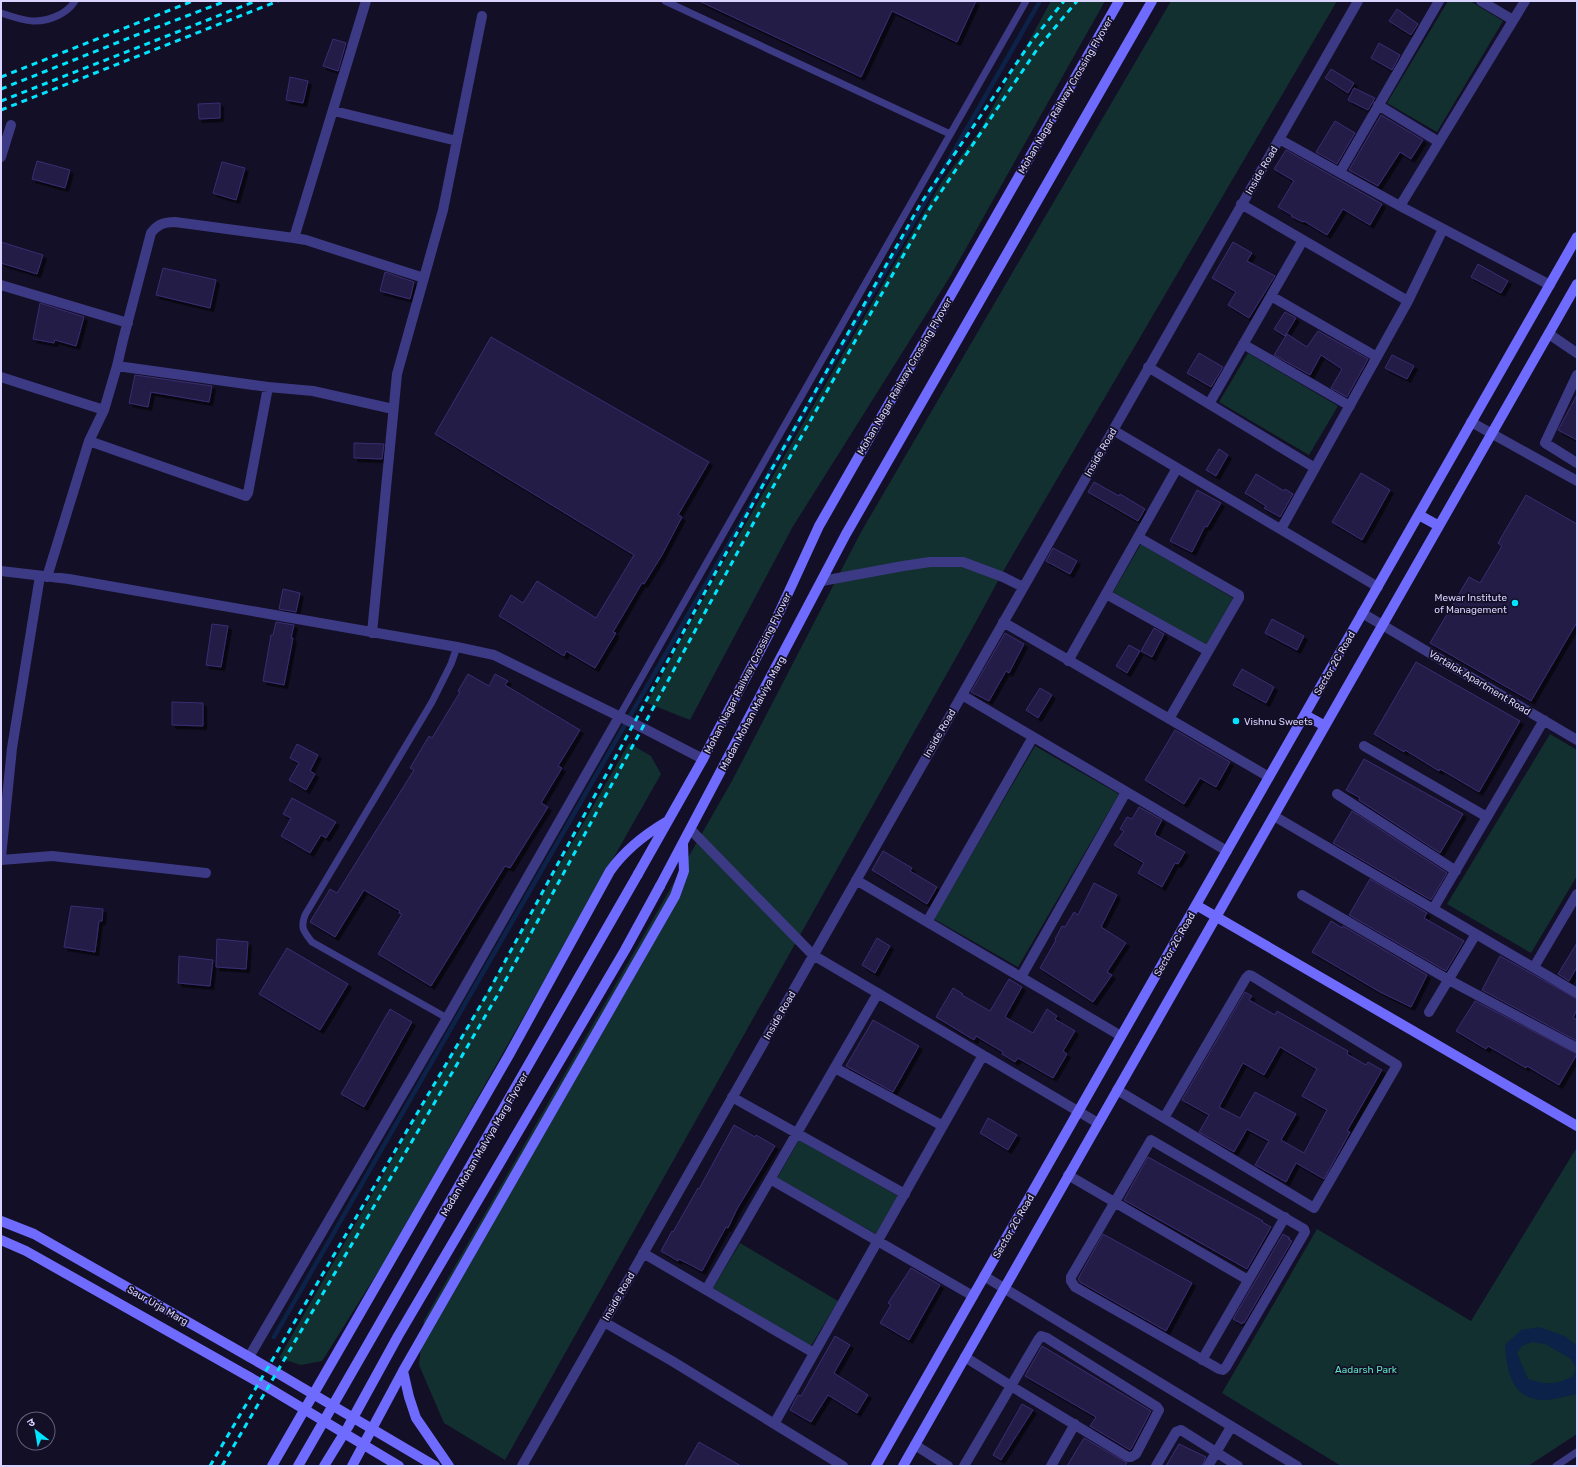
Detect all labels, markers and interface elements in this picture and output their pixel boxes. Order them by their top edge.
street label: Mohan Nagar Railway Crossing Flyover [1016,15,1116,176]
street label: Inside Road [1243,144,1281,197]
street label: Mohan Nagar Railway Crossing Flyover [855,296,955,457]
street label: Inside Road [1082,426,1120,479]
street label: Mohan Nagar Railway Crossing Flyover [702,591,794,756]
place label: Mewar Institute of Management [1434,592,1507,616]
marker: Mewar Institute of Management [1510,598,1520,608]
street label: Sector 2C Road [1312,629,1358,698]
street label: Vartalok Apartment Road [1426,648,1533,718]
street label: Madan Mohan Malviya Marg [718,654,788,773]
street label: Inside Road [921,707,959,760]
marker: Vishnu Sweets [1231,716,1241,726]
place label: Vishnu Sweets [1244,716,1313,728]
street label: Sector 2C Road [1152,910,1198,979]
street label: Inside Road [761,989,799,1042]
street label: Madan Mohan Malviya Marg Flyover [439,1070,531,1218]
street label: Sector 2C Road [991,1192,1037,1261]
street label: Inside Road [600,1270,638,1323]
street label: Saur Urja Marg [125,1284,190,1328]
park label: Aadarsh Park [1335,1364,1398,1376]
north arrow [16,1411,56,1451]
text: उ [25,1415,38,1430]

